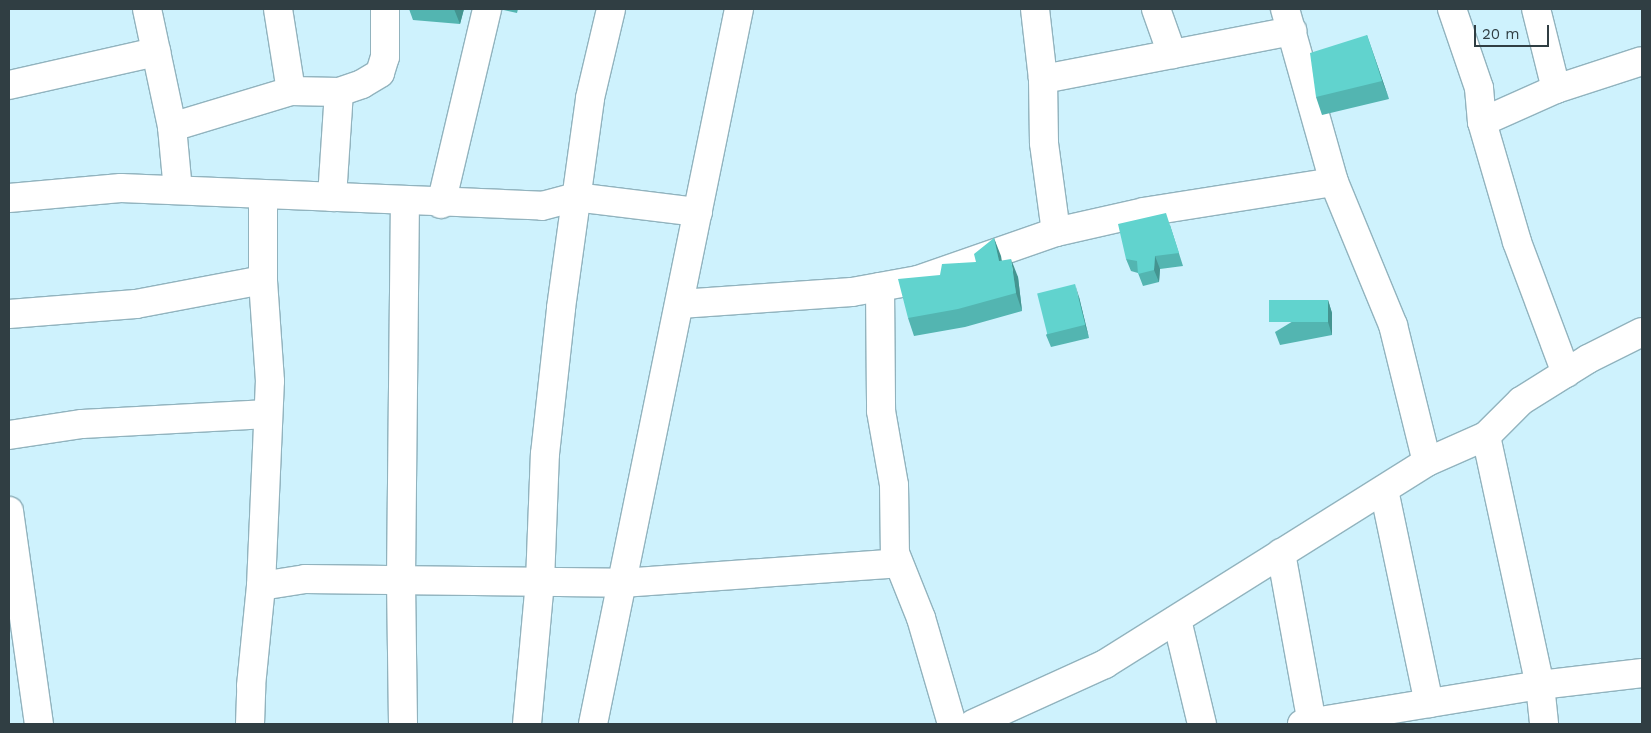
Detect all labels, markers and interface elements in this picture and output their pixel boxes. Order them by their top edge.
scale bar [1476,15,1551,47]
text: 20 m [1482,25,1520,43]

